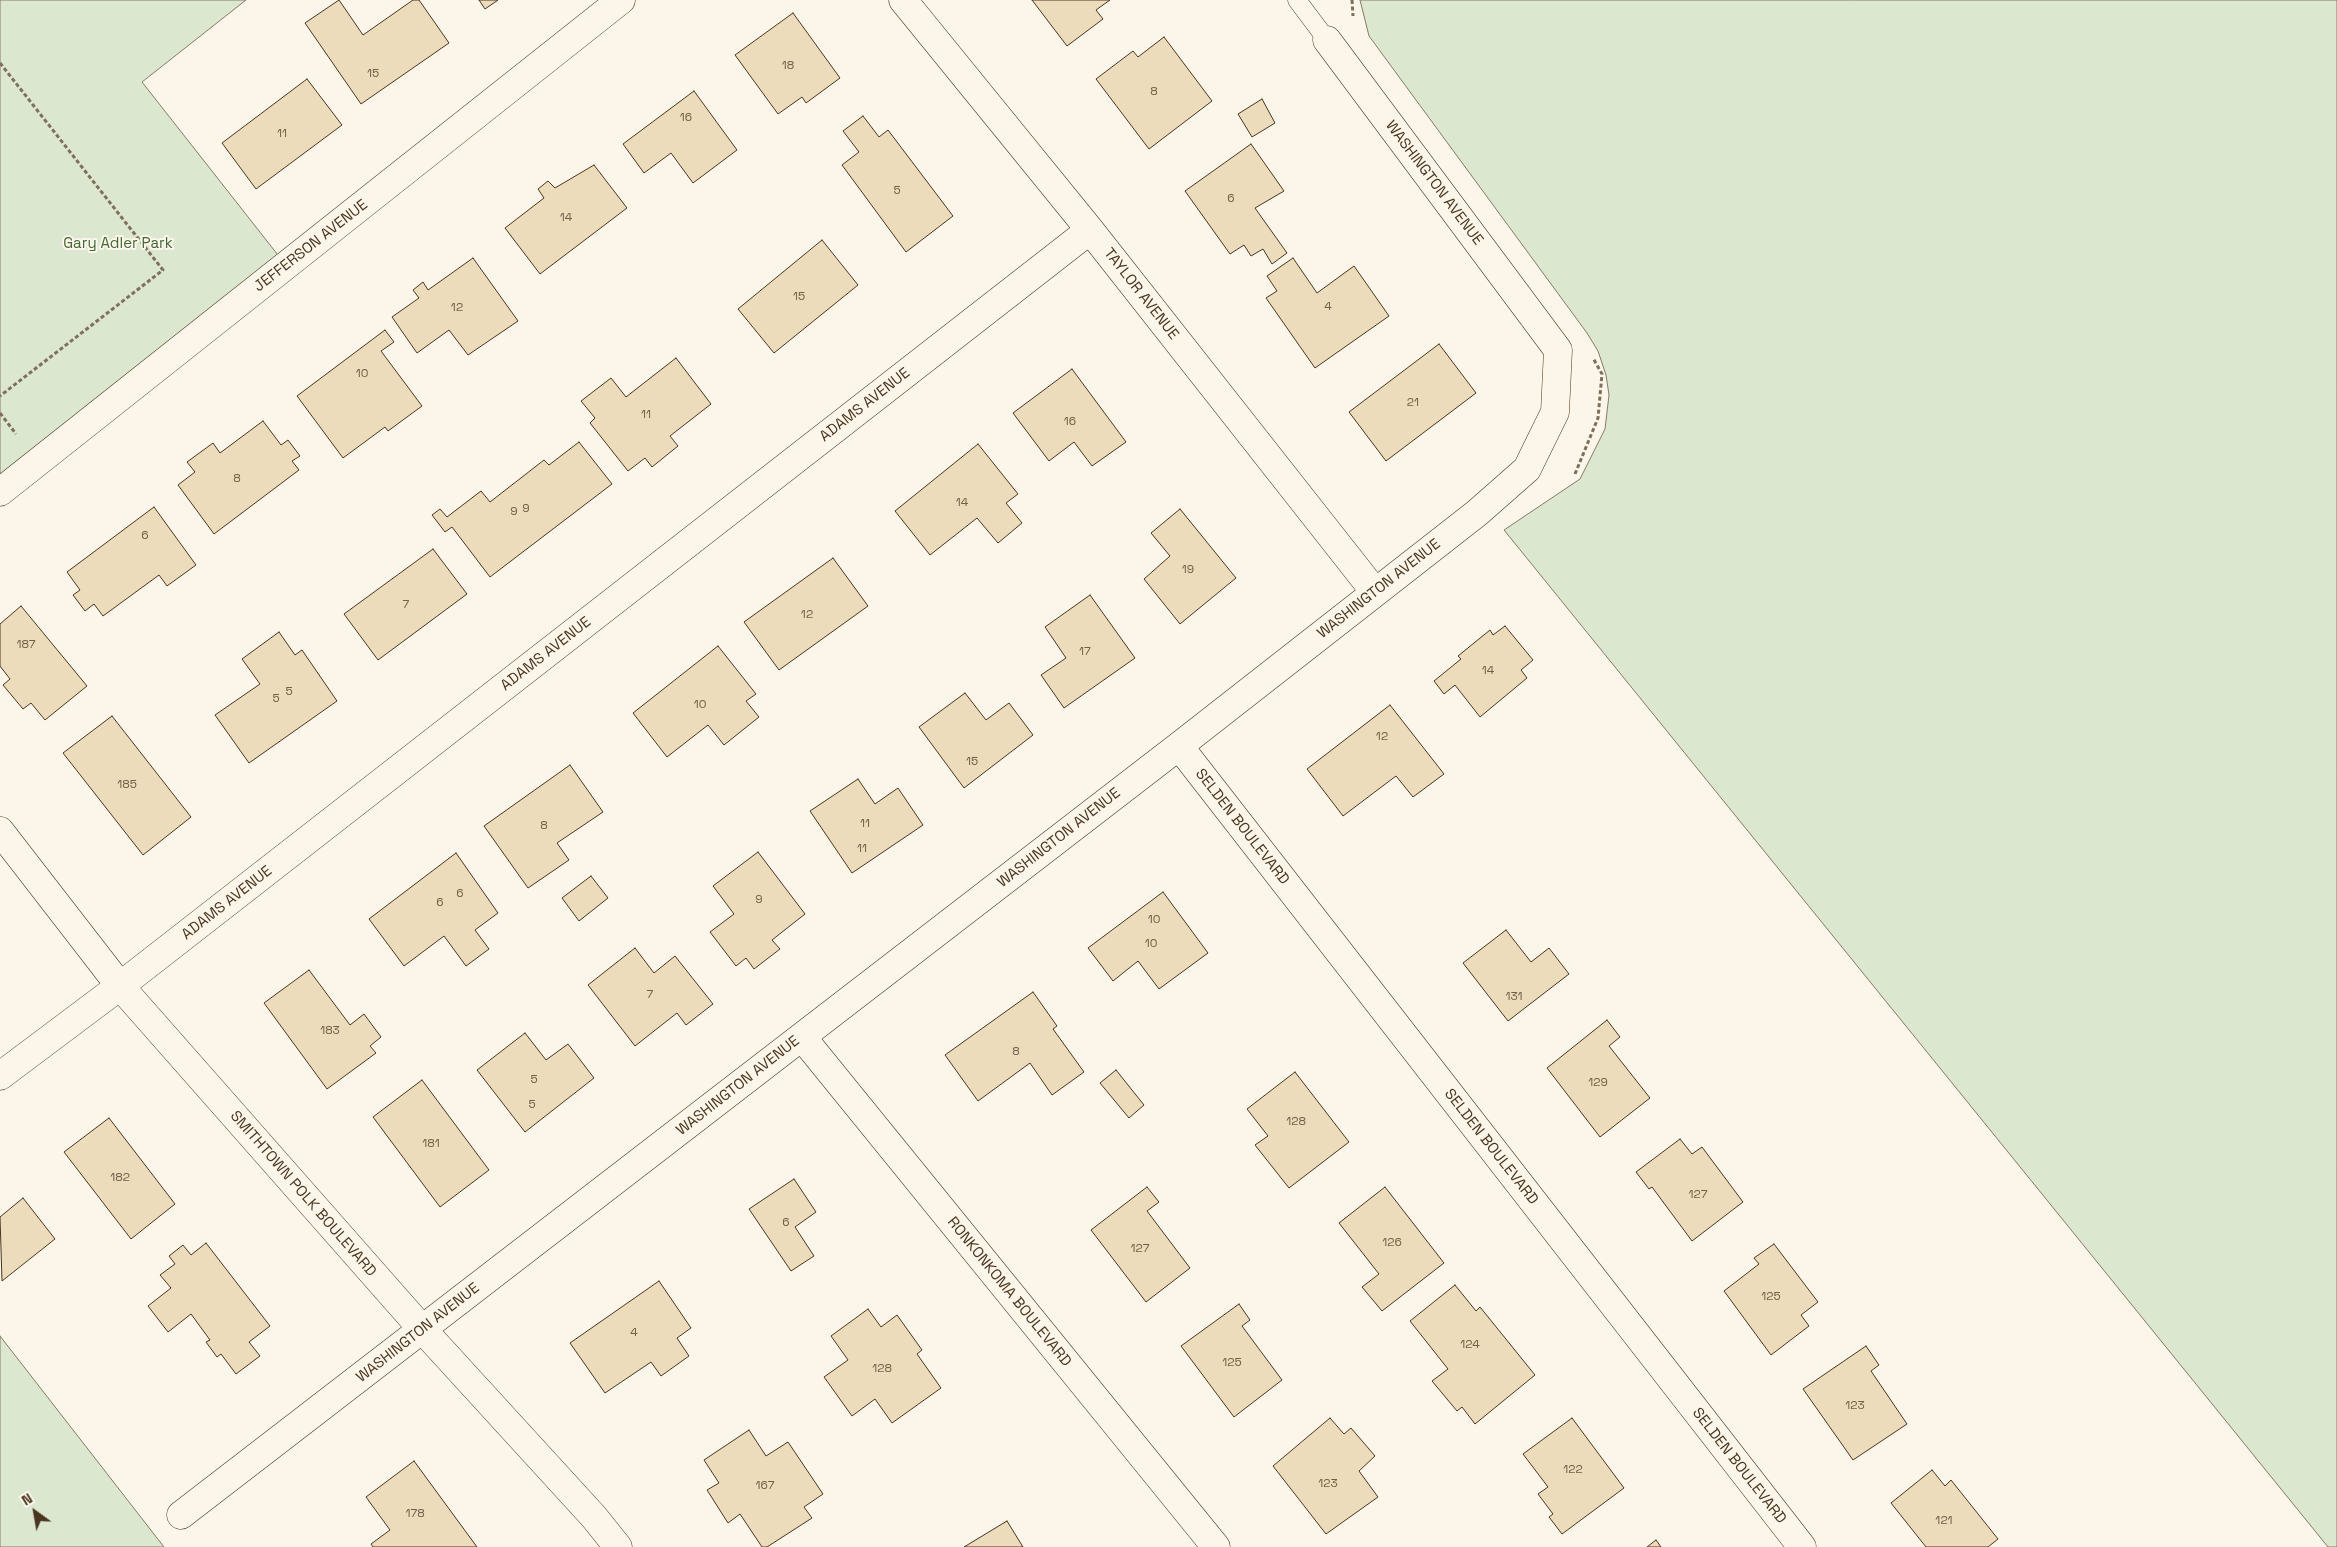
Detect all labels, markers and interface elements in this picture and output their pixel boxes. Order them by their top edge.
house number: 18 [782,59,794,73]
house number: 15 [367,67,379,81]
house number: 8 [1150,85,1158,99]
house number: 16 [680,111,692,125]
street label: WASHINGTON AVENUE [1381,117,1487,249]
house number: 11 [277,127,287,141]
house number: 5 [893,184,901,198]
house number: 6 [1227,192,1235,206]
street label: JEFFERSON AVENUE [251,196,371,296]
house number: 14 [560,211,572,225]
park label: Gary Adler Park [63,235,173,253]
street label: TAYLOR AVENUE [1100,245,1182,343]
house number: 15 [793,290,805,304]
house number: 4 [1324,300,1332,314]
house number: 12 [451,301,463,315]
street label: ADAMS AVENUE [816,364,914,446]
house number: 10 [356,367,368,381]
house number: 21 [1407,396,1419,410]
house number: 11 [641,408,651,422]
house number: 16 [1064,415,1076,429]
house number: 8 [233,472,241,486]
house number: 14 [956,496,968,510]
house number: 9 [522,502,530,516]
house number: 9 [510,505,518,519]
house number: 6 [141,529,149,543]
street label: WASHINGTON AVENUE [1314,535,1444,643]
house number: 19 [1182,563,1194,577]
house number: 7 [403,598,409,612]
house number: 12 [801,608,813,622]
street label: ADAMS AVENUE [497,613,595,695]
house number: 187 [16,638,36,652]
house number: 17 [1079,645,1091,659]
house number: 14 [1482,664,1494,678]
house number: 5 [285,685,293,699]
house number: 5 [272,692,280,706]
house number: 10 [694,698,706,712]
house number: 12 [1376,730,1388,744]
house number: 15 [966,755,978,769]
street label: SELDEN BOULEVARD [1191,766,1293,888]
house number: 185 [117,778,137,792]
street label: WASHINGTON AVENUE [994,784,1124,892]
house number: 11 [860,817,870,831]
house number: 8 [540,819,548,833]
house number: 11 [857,842,867,856]
street label: ADAMS AVENUE [178,862,276,944]
house number: 6 [456,887,464,901]
house number: 9 [755,893,763,907]
house number: 6 [436,896,444,910]
house number: 10 [1148,913,1160,927]
house number: 10 [1145,937,1157,951]
house number: 7 [647,988,653,1002]
house number: 131 [1505,990,1523,1004]
house number: 183 [320,1024,340,1038]
street label: WASHINGTON AVENUE [673,1032,803,1140]
house number: 8 [1012,1045,1020,1059]
house number: 5 [530,1073,538,1087]
house number: 129 [1588,1076,1608,1090]
street label: SELDEN BOULEVARD [1440,1086,1542,1208]
house number: 5 [528,1098,536,1112]
street label: SMITHTOWN POLK BOULEVARD [226,1107,380,1281]
house number: 128 [1286,1115,1306,1129]
house number: 181 [422,1137,440,1151]
house number: 182 [110,1171,130,1185]
house number: 127 [1689,1188,1707,1202]
street label: RONKONKOMA BOULEVARD [943,1214,1075,1370]
house number: 6 [782,1216,790,1230]
house number: 126 [1382,1236,1402,1250]
house number: 127 [1131,1242,1149,1256]
street label: WASHINGTON AVENUE [353,1279,483,1387]
house number: 125 [1761,1290,1781,1304]
house number: 4 [630,1326,638,1340]
house number: 124 [1460,1338,1480,1352]
house number: 125 [1222,1356,1242,1370]
house number: 128 [872,1362,892,1376]
house number: 123 [1845,1399,1865,1413]
street label: SELDEN BOULEVARD [1688,1405,1790,1527]
house number: 122 [1563,1463,1583,1477]
house number: 123 [1318,1477,1338,1491]
house number: 167 [756,1479,774,1493]
north arrow [10,1487,60,1537]
text: N [18,1489,36,1509]
house number: 178 [405,1507,425,1521]
house number: 121 [1935,1514,1953,1528]

